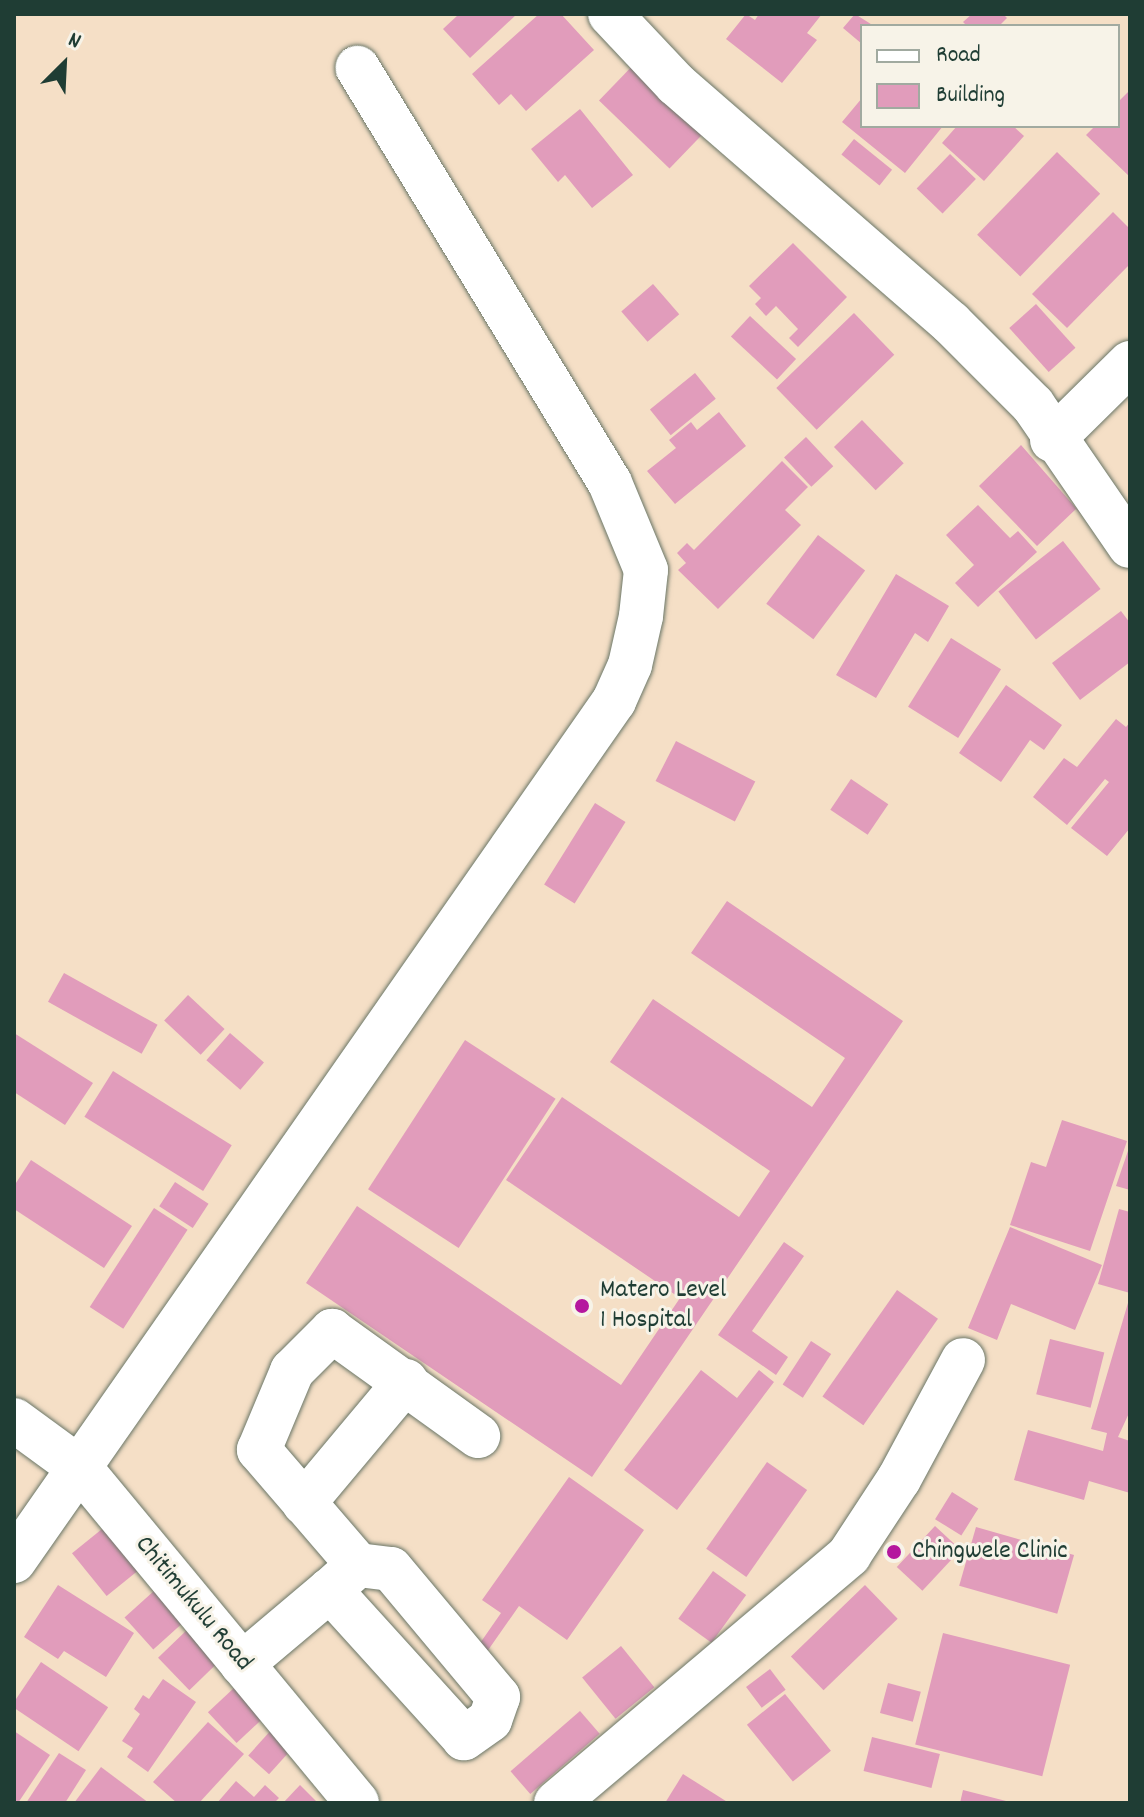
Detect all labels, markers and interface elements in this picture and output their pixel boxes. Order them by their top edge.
north arrow [24,24,104,104]
legend [860,24,1120,128]
text: N [63,25,85,58]
text: Road [936,39,981,73]
text: Building [936,79,1005,113]
place label: Matero Level 1 Hospital [600,1275,726,1336]
marker: Matero Level 1 Hospital [571,1295,593,1317]
street label: Chitimukulu Road [127,1530,259,1678]
place label: Chingwele Clinic [912,1536,1068,1568]
marker: Chingwele Clinic [883,1541,905,1563]

